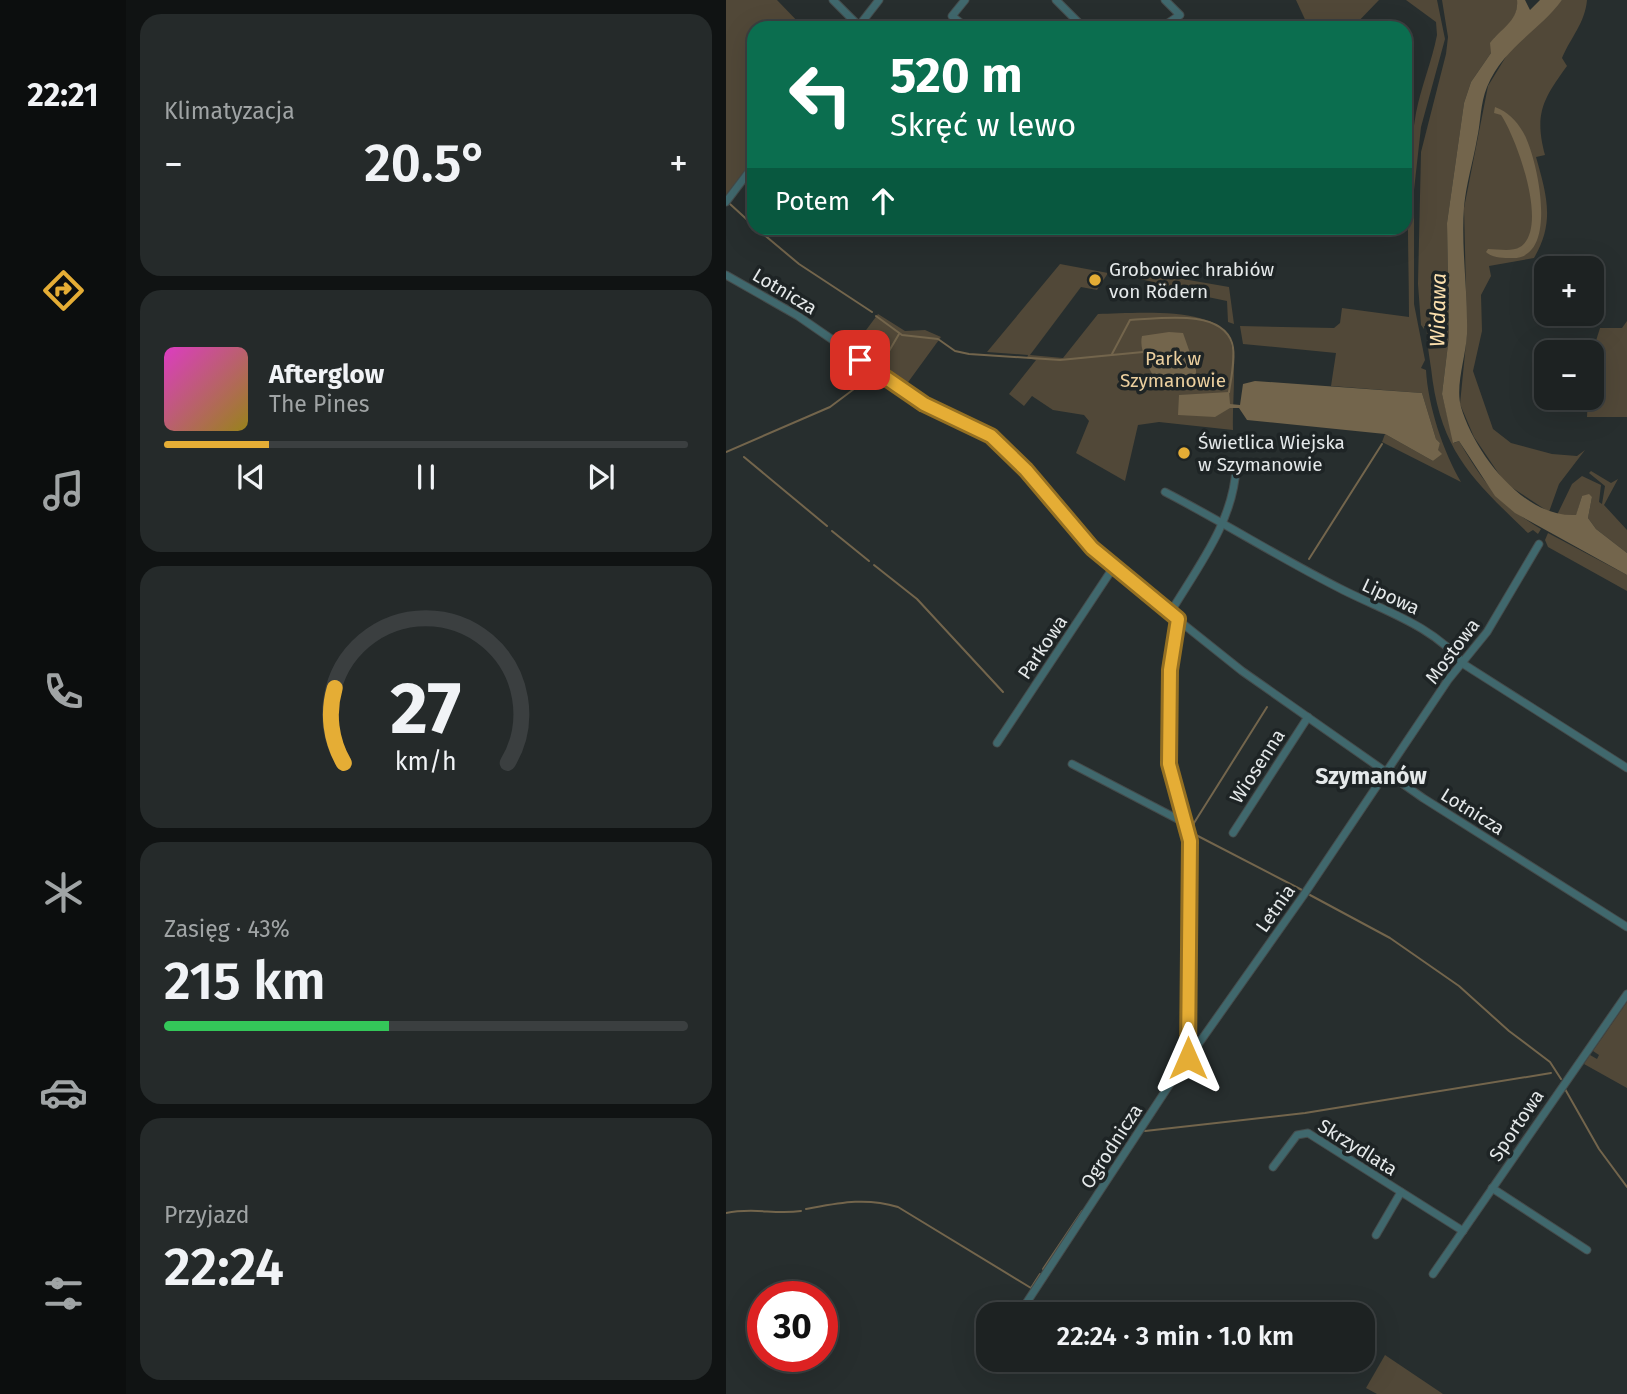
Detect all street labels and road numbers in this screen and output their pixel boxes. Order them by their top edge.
street label: Lotnicza [748,263,821,320]
street label: Lipowa [1358,573,1423,620]
street label: Parkowa [1013,611,1072,684]
street label: Mostowa [1420,614,1484,689]
street label: Wiosenna [1225,725,1290,808]
street label: Lotnicza [1437,783,1509,840]
street label: Letnia [1251,880,1300,937]
street label: Sportowa [1484,1085,1549,1165]
street label: Ogrodnicza [1076,1100,1147,1193]
street label: Skrzydlata [1314,1114,1402,1181]

